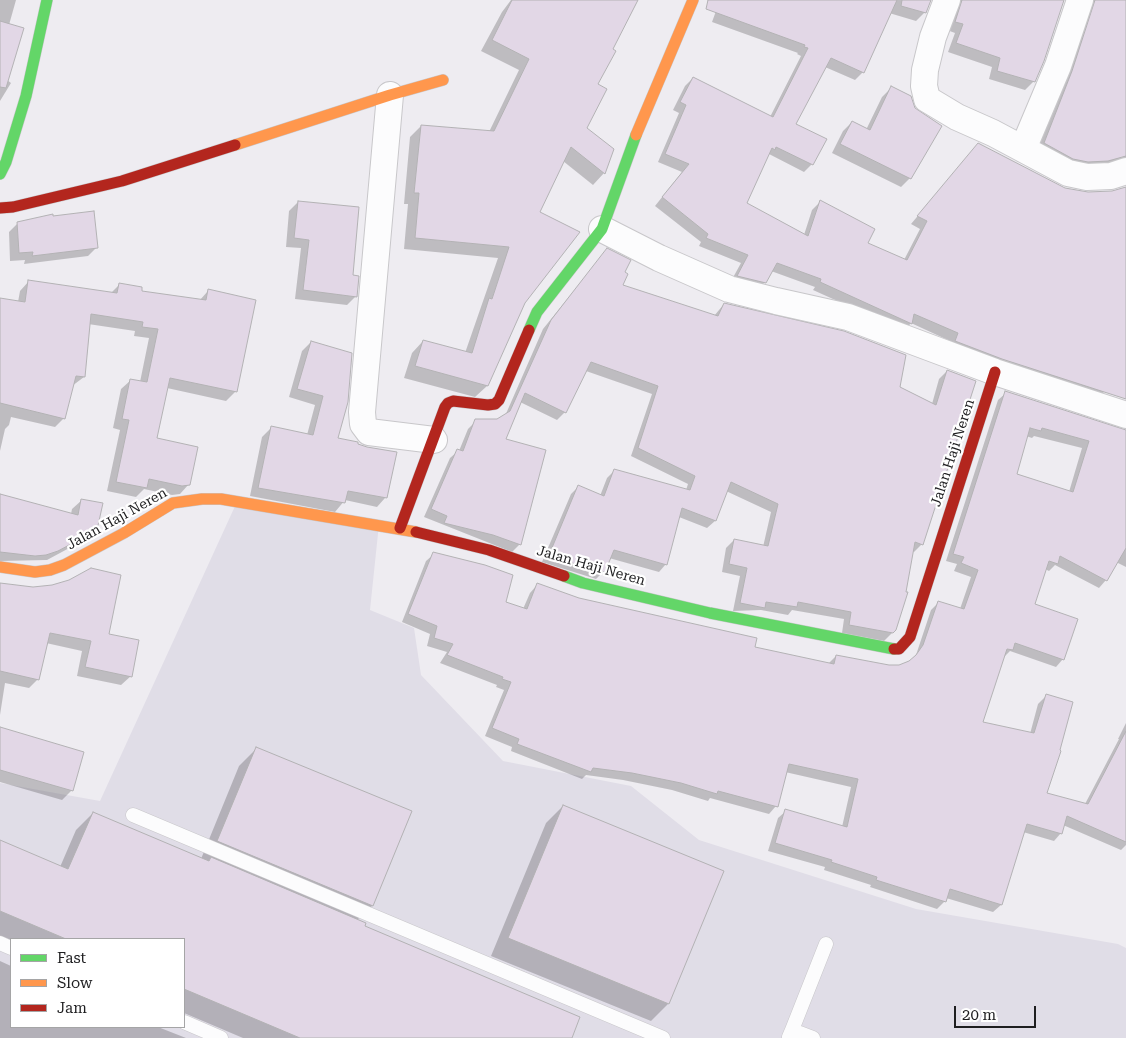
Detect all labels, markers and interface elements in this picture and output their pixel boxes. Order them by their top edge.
street label: Jalan Haji Neren [928,397,978,509]
street label: Jalan Haji Neren [64,485,170,553]
street label: Jalan Haji Neren [535,542,647,590]
legend [10,938,185,1028]
text: Fast [57,949,86,967]
text: Slow [57,974,92,992]
scale bar [956,996,1038,1028]
text: Jam [57,999,87,1017]
text: 20 m [962,1006,996,1024]

